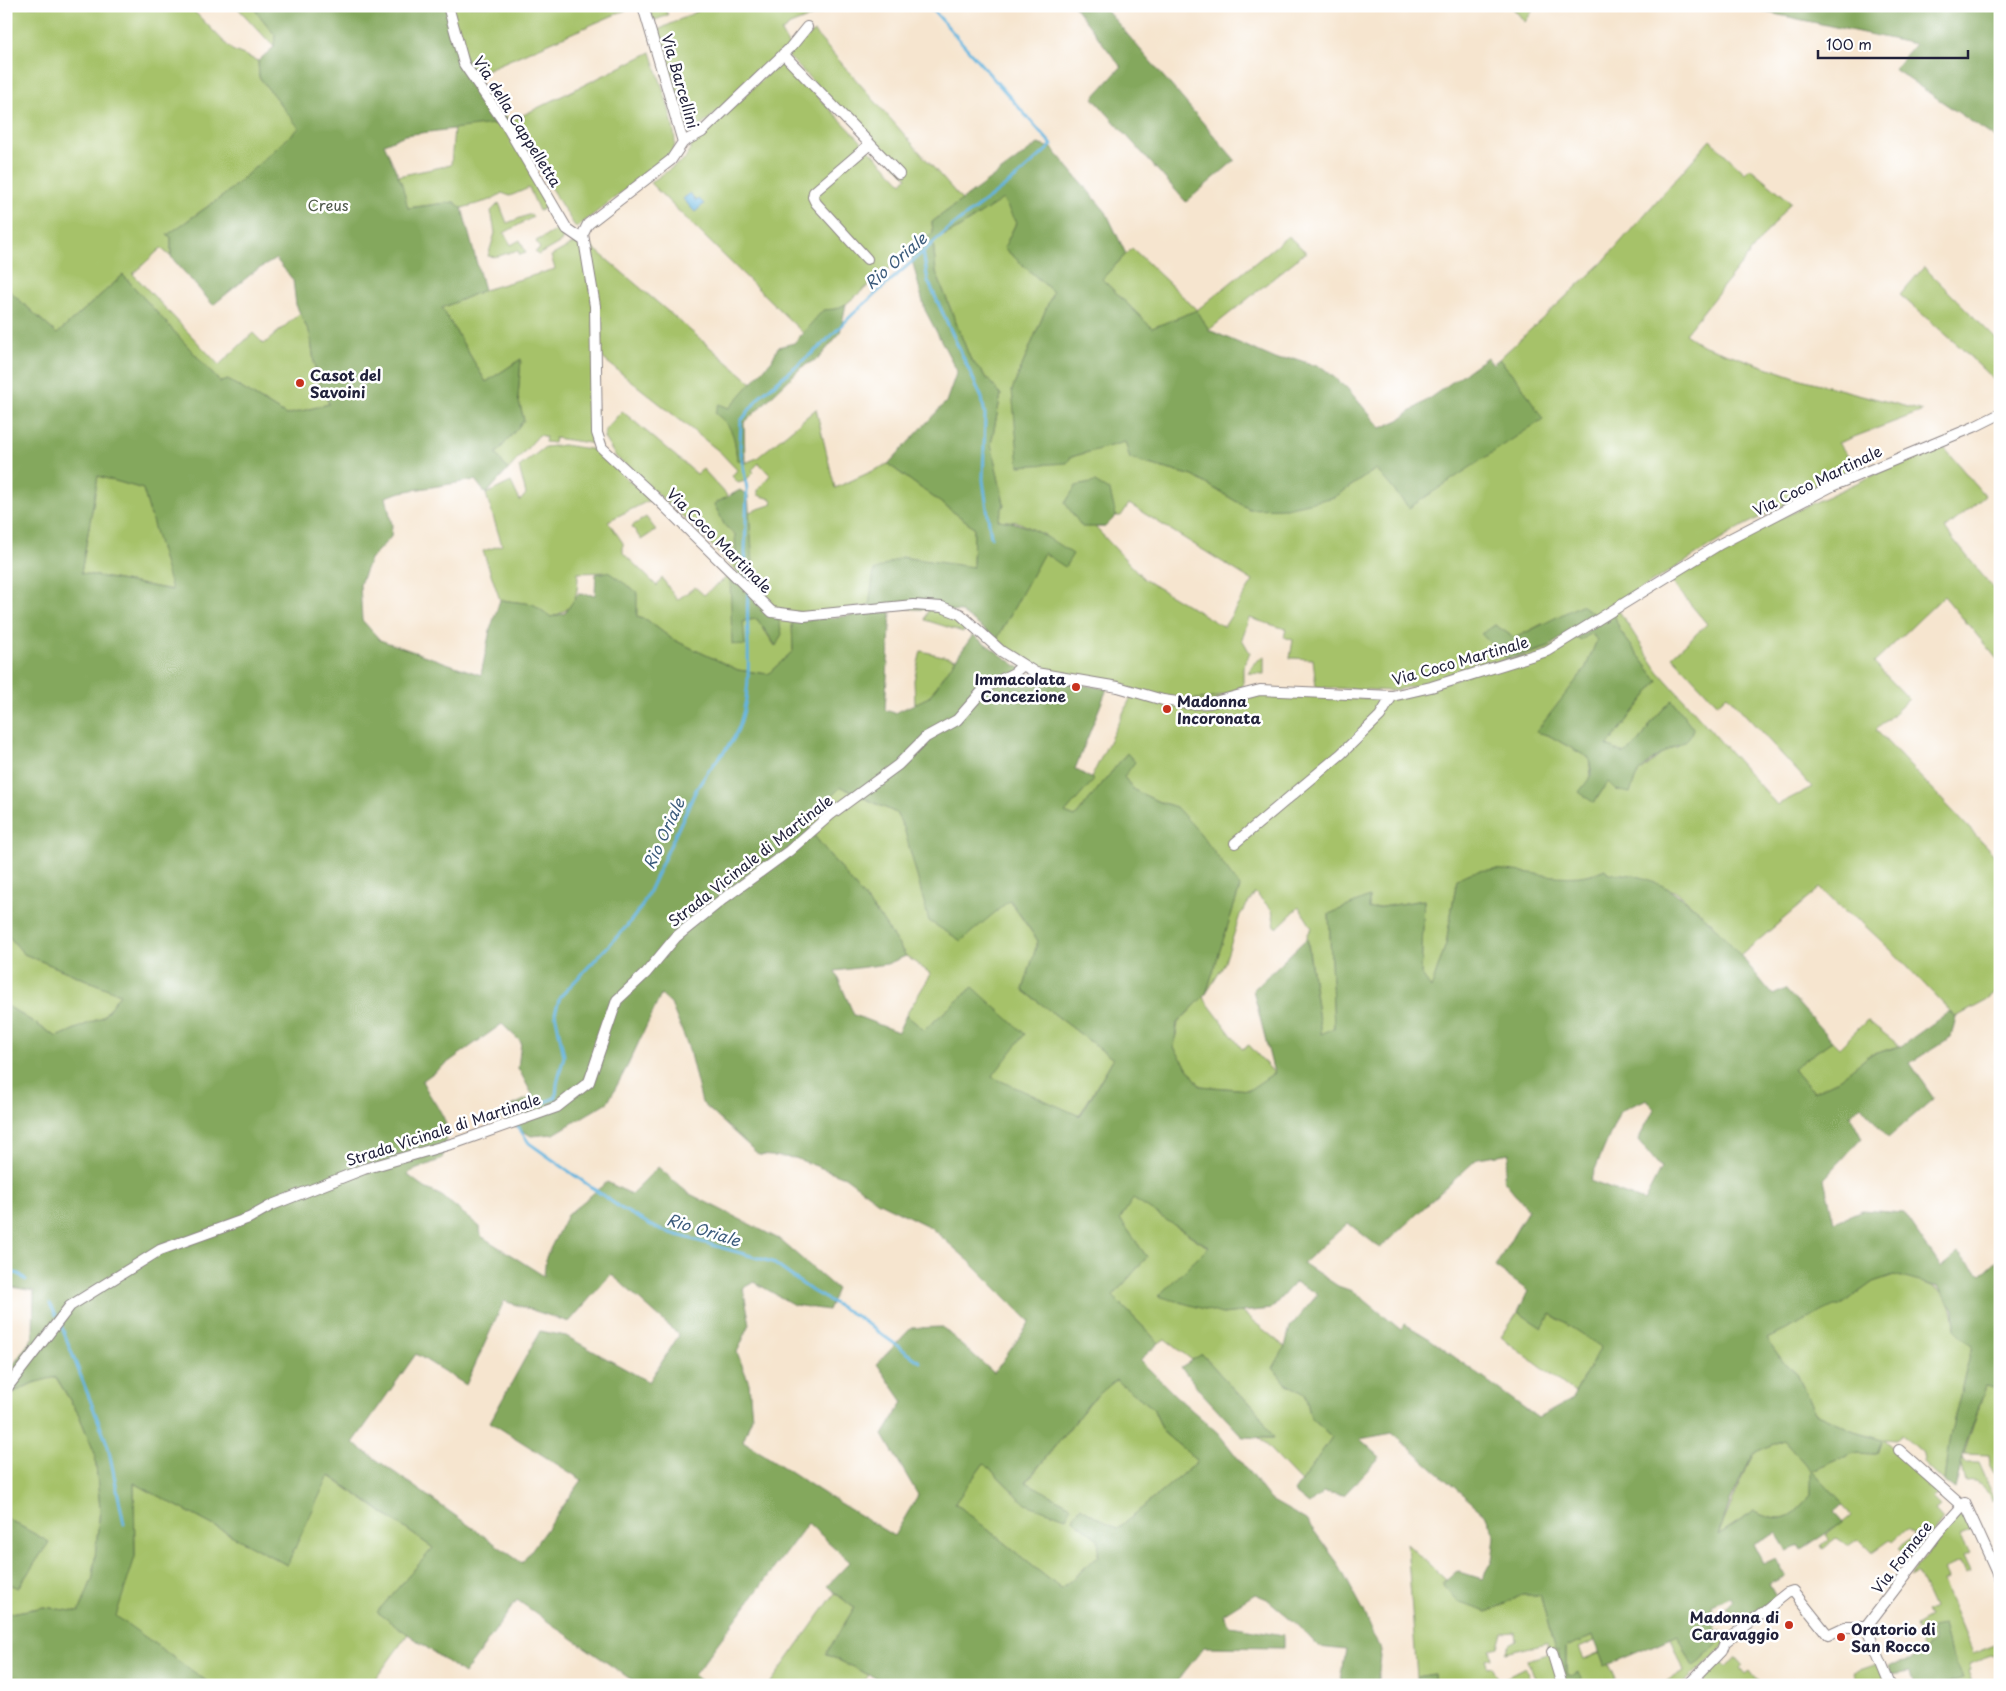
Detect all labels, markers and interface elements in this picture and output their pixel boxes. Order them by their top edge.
scale bar [1818,28,1968,60]
street label: Via Barcellini [656,31,706,131]
text: 100 m [1826,32,1872,55]
street label: Via della Cappelletta [468,51,568,192]
park label: Creus [307,193,349,216]
water label: Rio Oriale [859,225,932,294]
place label: Casot del Savoini [310,363,381,403]
marker: Casot del Savoini [294,377,306,389]
street label: Via Coco Martinale [1749,439,1885,521]
street label: Via Coco Martinale [662,482,778,598]
street label: Via Coco Martinale [1389,629,1531,691]
place label: Immacolata Concezione [974,667,1067,707]
marker: Immacolata Concezione [1070,681,1082,693]
place label: Madonna Incoronata [1177,689,1262,729]
marker: Madonna Incoronata [1161,703,1173,715]
street label: Strada Vicinale di Martinale [663,788,837,932]
water label: Rio Oriale [636,793,690,872]
street label: Strada Vicinale di Martinale [343,1087,543,1171]
water label: Rio Oriale [664,1206,745,1252]
street label: Via Fornace [1865,1516,1937,1598]
place label: Madonna di Caravaggio [1690,1605,1779,1645]
place label: Oratorio di San Rocco [1851,1617,1935,1657]
marker: Madonna di Caravaggio [1783,1619,1795,1631]
marker: Oratorio di San Rocco [1835,1631,1847,1643]

